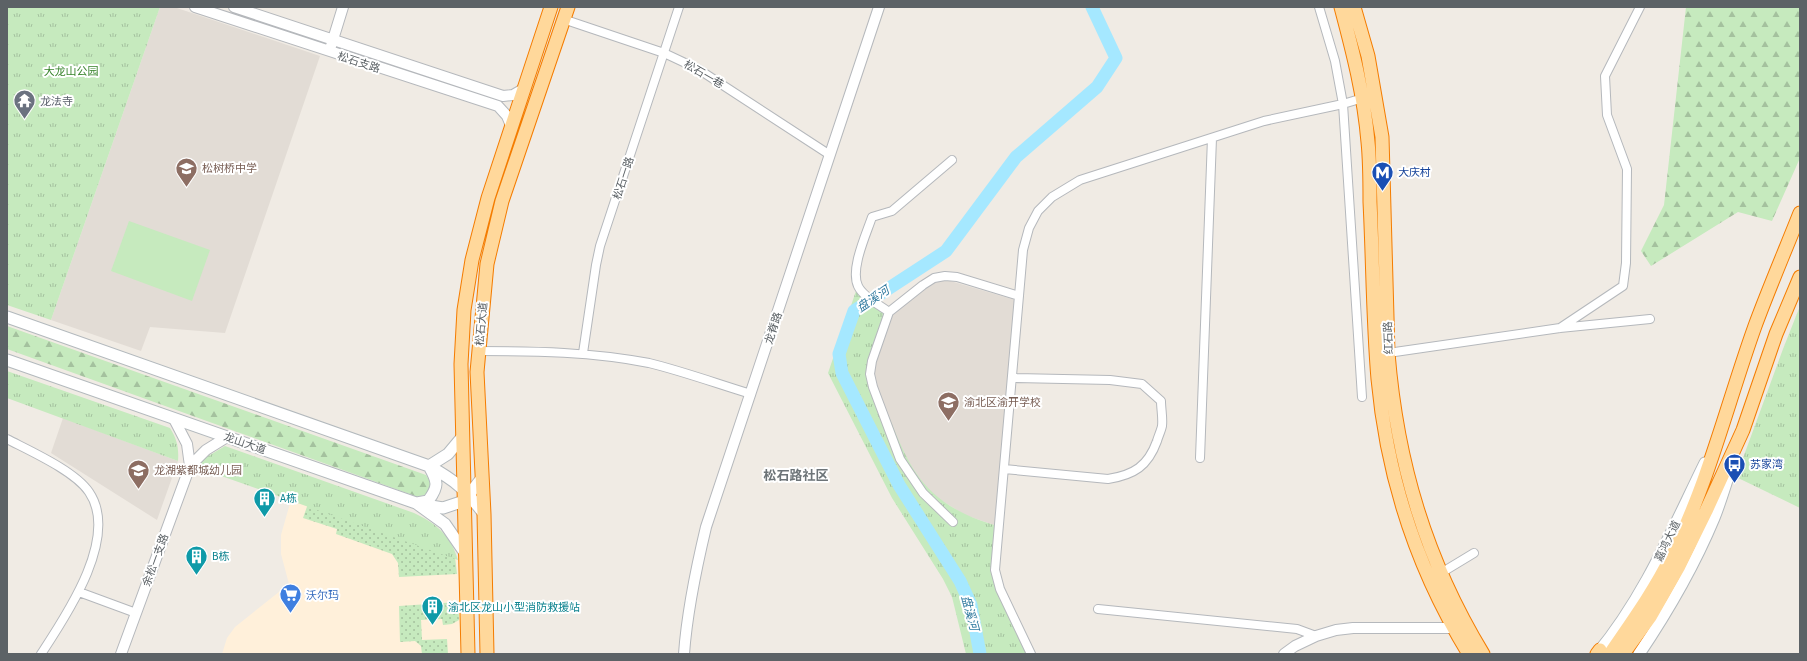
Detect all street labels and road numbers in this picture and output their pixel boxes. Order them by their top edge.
street label: 松石支路 [336,49,382,76]
street label: 松石一巷 [681,57,727,92]
street label: 松石一路 [610,155,637,201]
street label: 松石大道 [472,301,491,347]
street label: 龙脊路 [761,310,786,346]
street label: 红石路 [1380,321,1397,355]
street label: 龙山大道 [222,429,268,458]
street label: 嘉鸿大道 [1651,518,1684,564]
street label: 余松一支路 [139,532,172,589]

